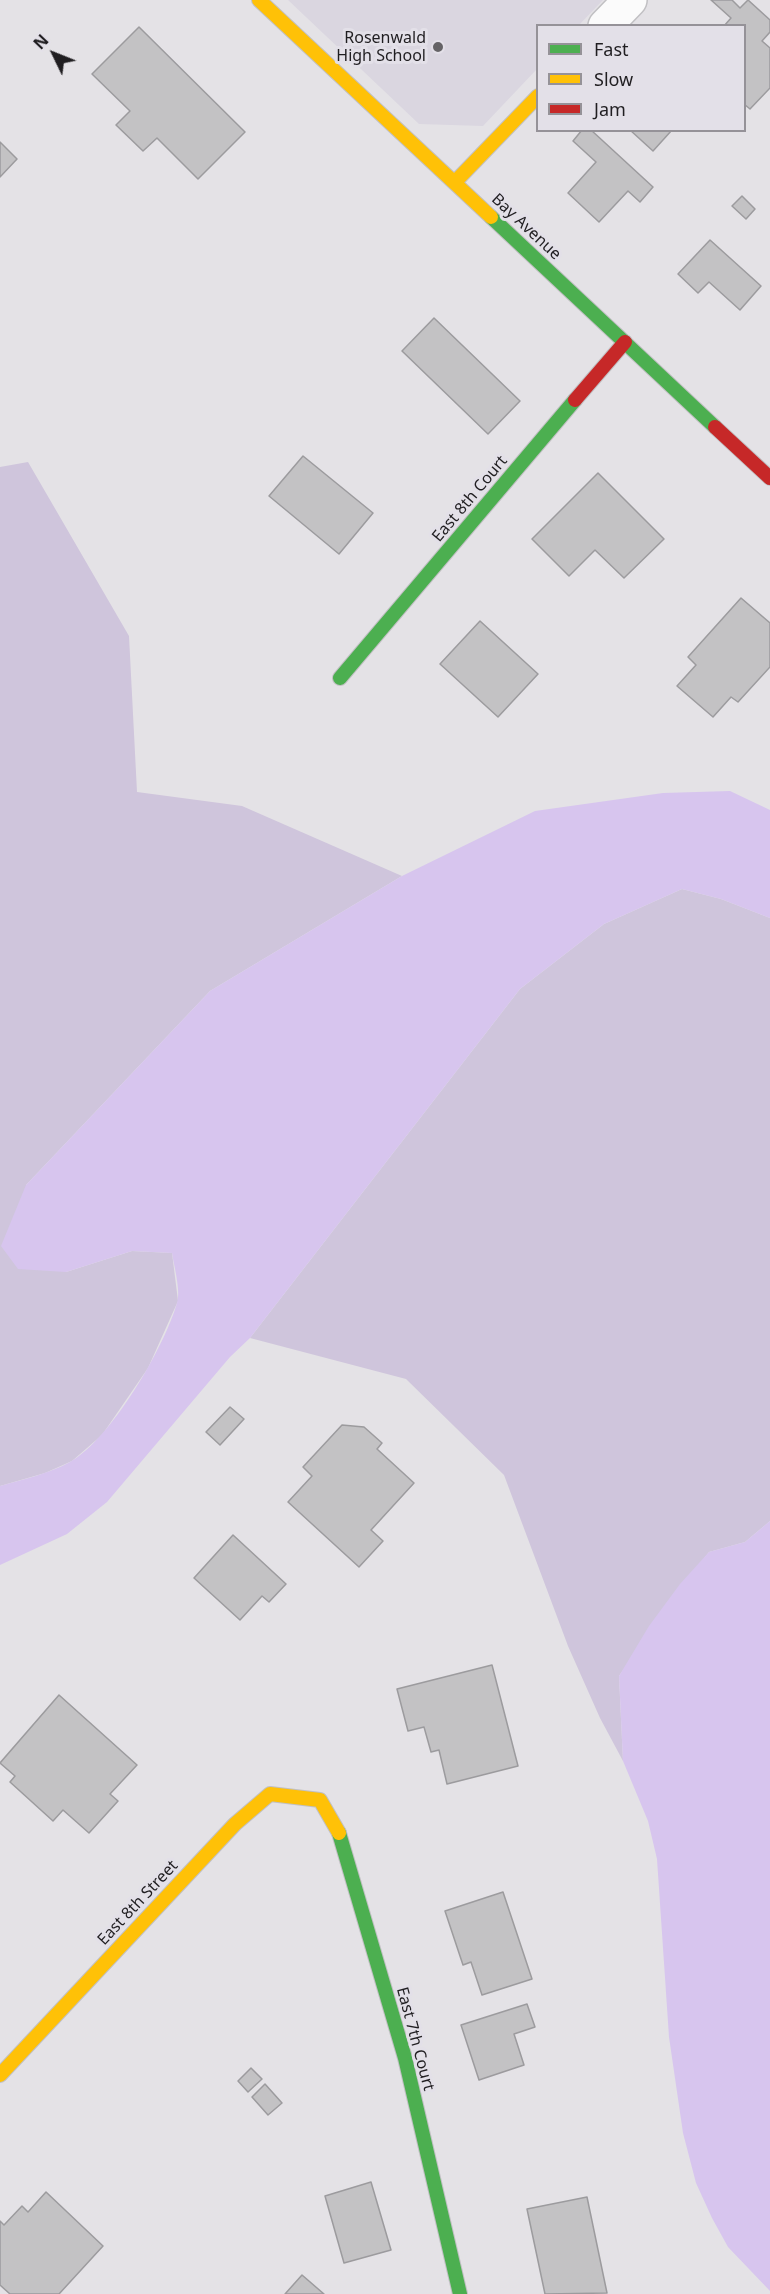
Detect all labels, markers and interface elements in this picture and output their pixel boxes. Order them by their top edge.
north arrow [24,24,84,84]
legend [536,24,746,132]
place label: Rosenwald High School [336,28,426,66]
text: N [28,29,53,54]
text: Fast [594,37,629,61]
marker: Rosenwald High School [431,40,445,54]
text: Slow [594,67,633,91]
text: Jam [594,97,626,121]
street label: Bay Avenue [487,190,565,264]
street label: East 8th Court [428,452,512,546]
street label: East 8th Street [94,1857,182,1949]
street label: East 7th Court [392,1985,438,2093]

